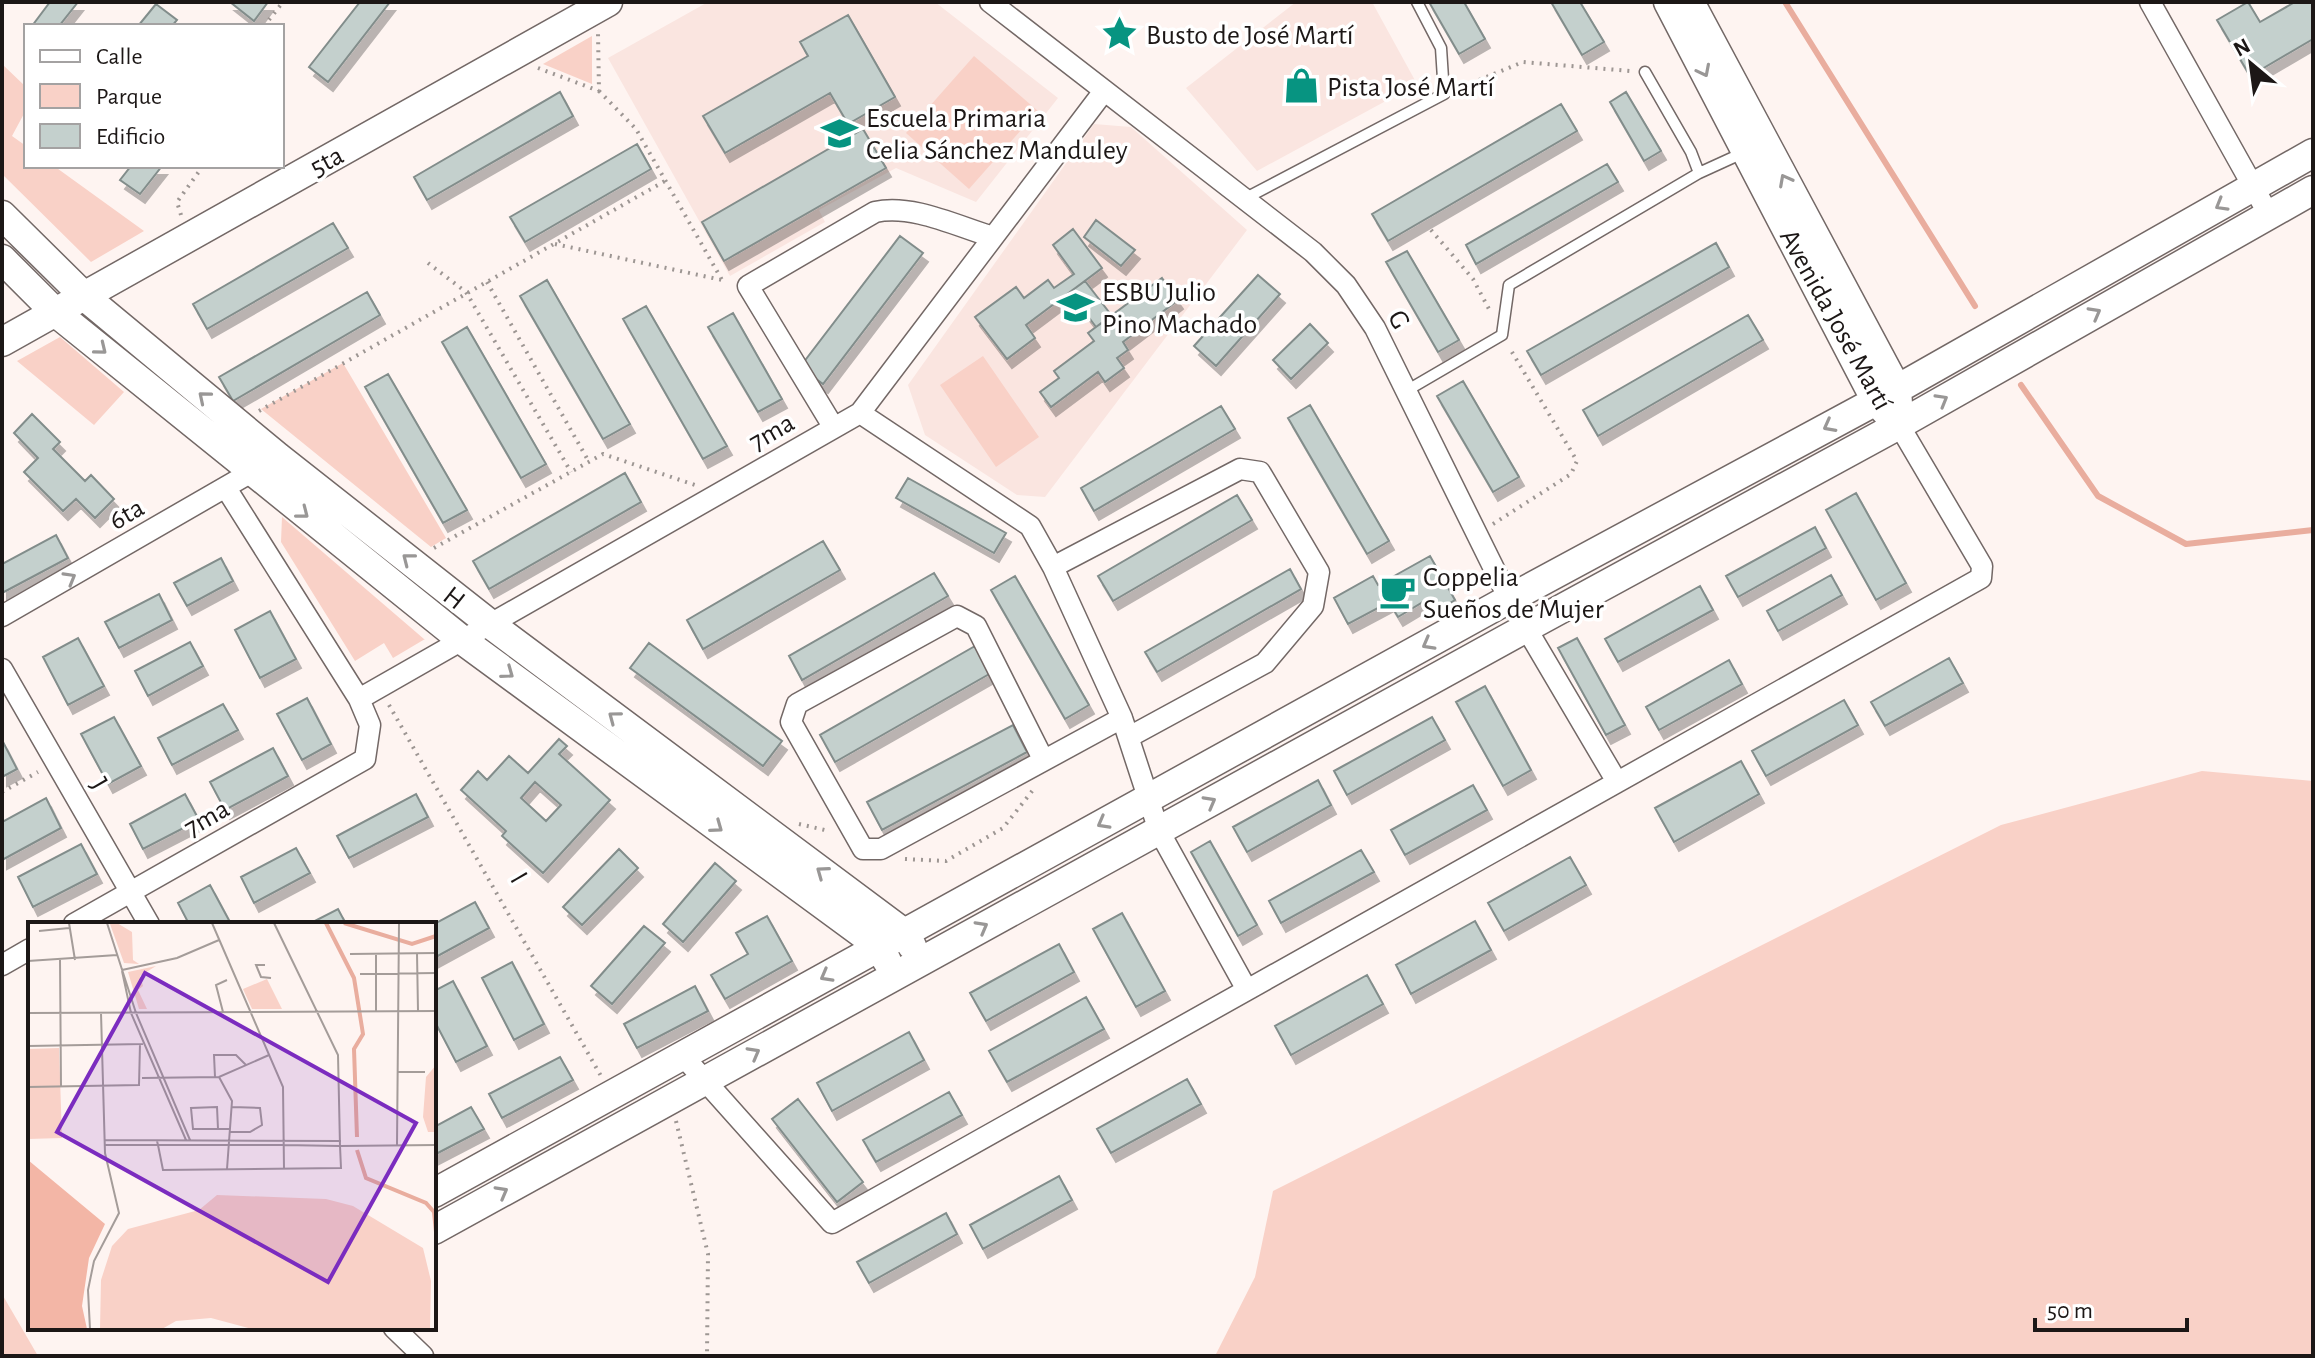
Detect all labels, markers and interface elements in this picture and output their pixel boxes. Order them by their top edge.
place icon: Busto de José Martí [1101,15,1139,53]
place label: Busto de José Martí [1146,22,1354,50]
legend [24,24,284,168]
north arrow [2211,24,2291,104]
text: N [2230,34,2254,61]
text: Calle [96,45,143,69]
one-way arrow [1694,63,1709,78]
shop icon: Pista José Martí [1282,67,1320,105]
place label: Pista José Martí [1327,74,1494,102]
text: Parque [96,85,162,109]
place label: Escuela Primaria Celia Sánchez Manduley [866,105,1128,165]
school or university icon: Escuela Primaria Celia Sánchez Manduley [821,114,859,152]
text: Edificio [96,125,165,149]
street label: 5ta [305,141,348,182]
one-way arrow [1780,173,1795,188]
one-way arrow [2215,195,2230,211]
street label: Avenida José Martí [1774,225,1897,415]
place label: ESBU Julio Pino Machado [1102,279,1257,339]
school or university icon: ESBU Julio Pino Machado [1057,288,1095,326]
street label: G [1382,306,1415,334]
one-way arrow [2086,307,2101,323]
one-way arrow [92,340,107,354]
one-way arrow [199,392,214,407]
one-way arrow [1934,394,1948,410]
street label: 7ma [745,409,799,457]
one-way arrow [1823,417,1837,432]
street label: 6ta [105,494,149,536]
one-way arrow [294,503,308,518]
one-way arrow [403,554,417,569]
place label: Coppelia Sueños de Mujer [1423,564,1604,624]
one-way arrow [61,572,76,588]
cafe icon: Coppelia Sueños de Mujer [1378,573,1416,611]
street label: H [438,582,470,616]
one-way arrow [1422,634,1437,649]
one-way arrow [499,664,513,678]
one-way arrow [608,712,623,727]
street label: J [84,773,113,795]
street label: 7ma [180,795,234,843]
one-way arrow [1202,797,1216,812]
one-way arrow [1096,814,1111,829]
one-way arrow [708,818,723,832]
street label: I [504,868,532,888]
one-way arrow [817,868,831,882]
one-way arrow [973,921,988,937]
inset map [28,922,436,1330]
one-way arrow [820,966,835,982]
one-way arrow [746,1047,760,1063]
one-way arrow [494,1186,508,1202]
scale bar [2035,1282,2187,1332]
text: 50 m [2047,1299,2093,1323]

